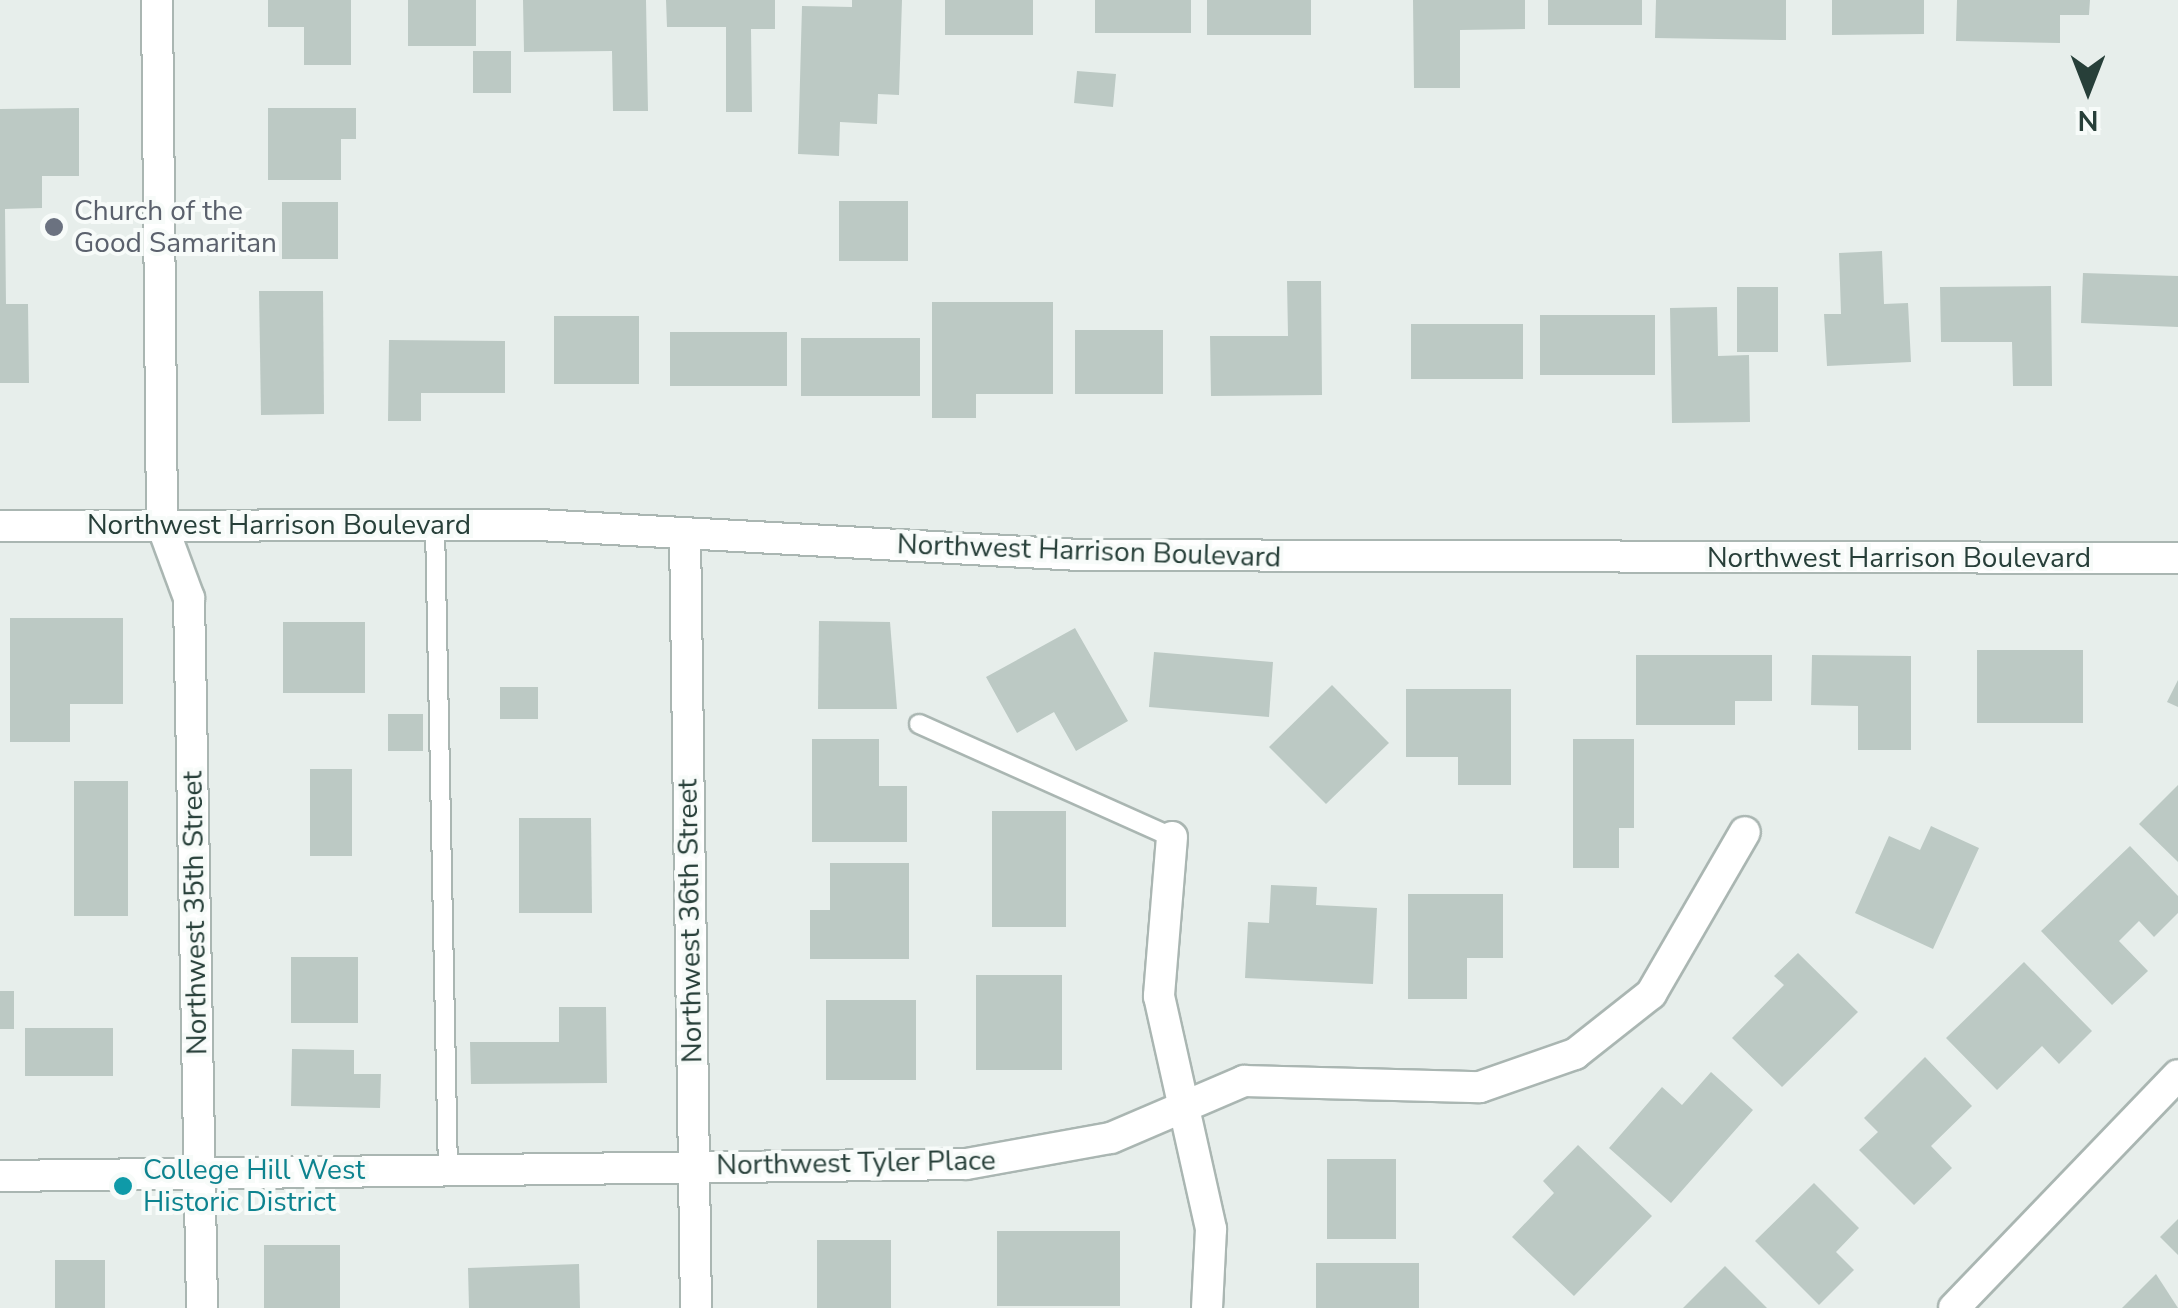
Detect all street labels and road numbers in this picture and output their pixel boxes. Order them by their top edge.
street label: Northwest Harrison Boulevard [87,508,471,542]
street label: Northwest Harrison Boulevard [896,528,1282,574]
street label: Northwest Harrison Boulevard [1707,541,2091,575]
street label: Northwest 35th Street [176,771,214,1055]
street label: Northwest 36th Street [671,779,709,1063]
street label: Northwest Tyler Place [716,1144,996,1182]

